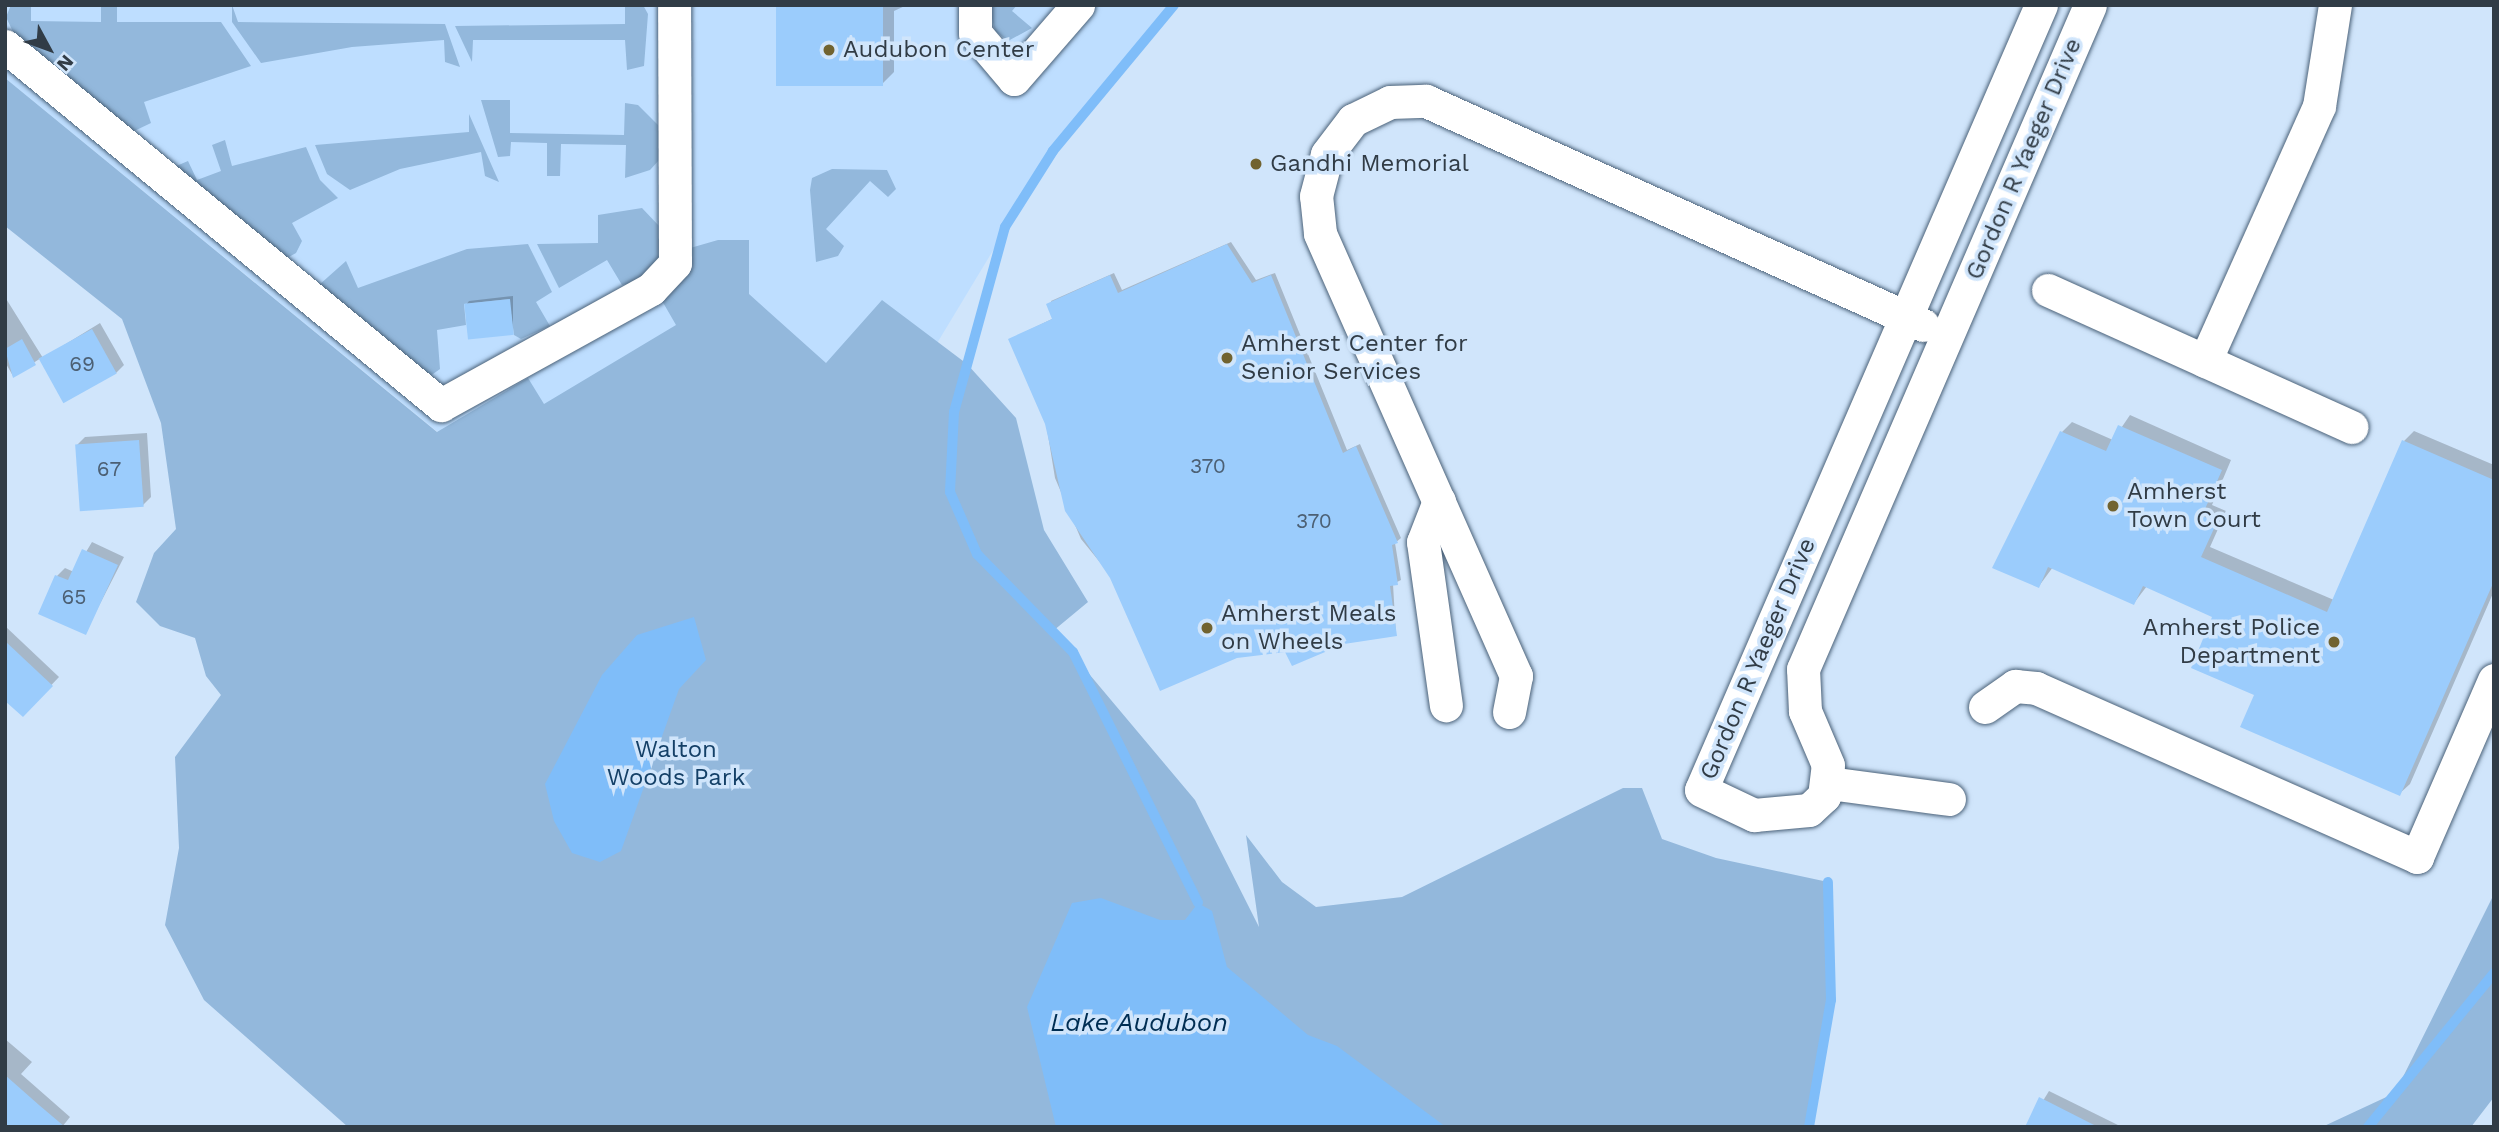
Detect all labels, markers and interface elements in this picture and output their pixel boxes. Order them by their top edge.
north arrow [14,14,84,84]
street label: Gordon R Yaeger Drive [1960,33,2088,285]
place label: Audubon Center [843,36,1034,64]
marker: Audubon Center [821,42,837,58]
text: N [52,50,79,76]
place label: Gandhi Memorial [1270,150,1469,178]
marker: Gandhi Memorial [1248,156,1264,172]
place label: Amherst Center for Senior Services [1241,330,1469,386]
marker: Amherst Center for Senior Services [1219,350,1235,366]
house number: 69 [69,351,95,377]
house number: 370 [1190,453,1226,479]
house number: 67 [97,456,121,482]
place label: Amherst Town Court [2127,478,2261,534]
marker: Amherst Town Court [2105,498,2121,514]
house number: 370 [1296,508,1332,534]
street label: Gordon R Yaeger Drive [1694,533,1822,785]
house number: 65 [62,584,86,610]
place label: Amherst Meals on Wheels [1221,600,1396,656]
place label: Amherst Police Department [2143,614,2320,670]
marker: Amherst Meals on Wheels [1199,620,1215,636]
marker: Amherst Police Department [2326,634,2342,650]
park label: Walton Woods Park [607,736,745,792]
water label: Lake Audubon [1050,1007,1228,1039]

